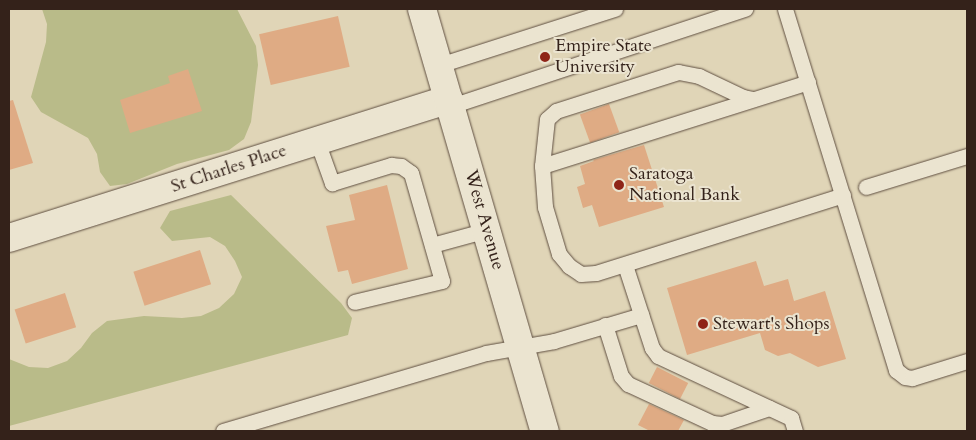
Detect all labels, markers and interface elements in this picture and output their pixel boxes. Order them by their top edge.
place label: Empire State University [555,36,652,78]
marker: Empire State University [539,51,551,63]
street label: St Charles Place [168,140,290,198]
place label: Saratoga National Bank [629,164,740,206]
street label: West Avenue [459,168,509,272]
marker: Saratoga National Bank [613,179,625,191]
place label: Stewart's Shops [713,313,830,335]
marker: Stewart's Shops [697,318,709,330]

